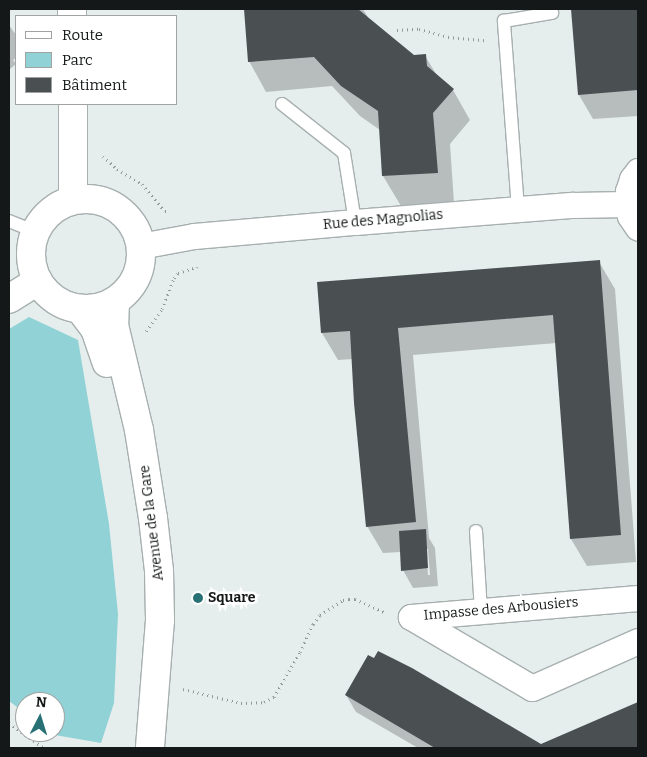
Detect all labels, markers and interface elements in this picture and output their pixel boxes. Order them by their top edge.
legend [15,15,178,105]
text: Route [62,26,103,44]
text: Parc [62,51,93,69]
text: Bâtiment [62,76,127,94]
street label: Rue des Magnolias [322,206,444,234]
street label: Avenue de la Gare [137,464,167,582]
place label: Square [208,590,255,606]
marker: Square [192,592,204,604]
street label: Impasse des Arbousiers [423,594,579,624]
north arrow [15,692,65,742]
text: N [35,694,47,711]

